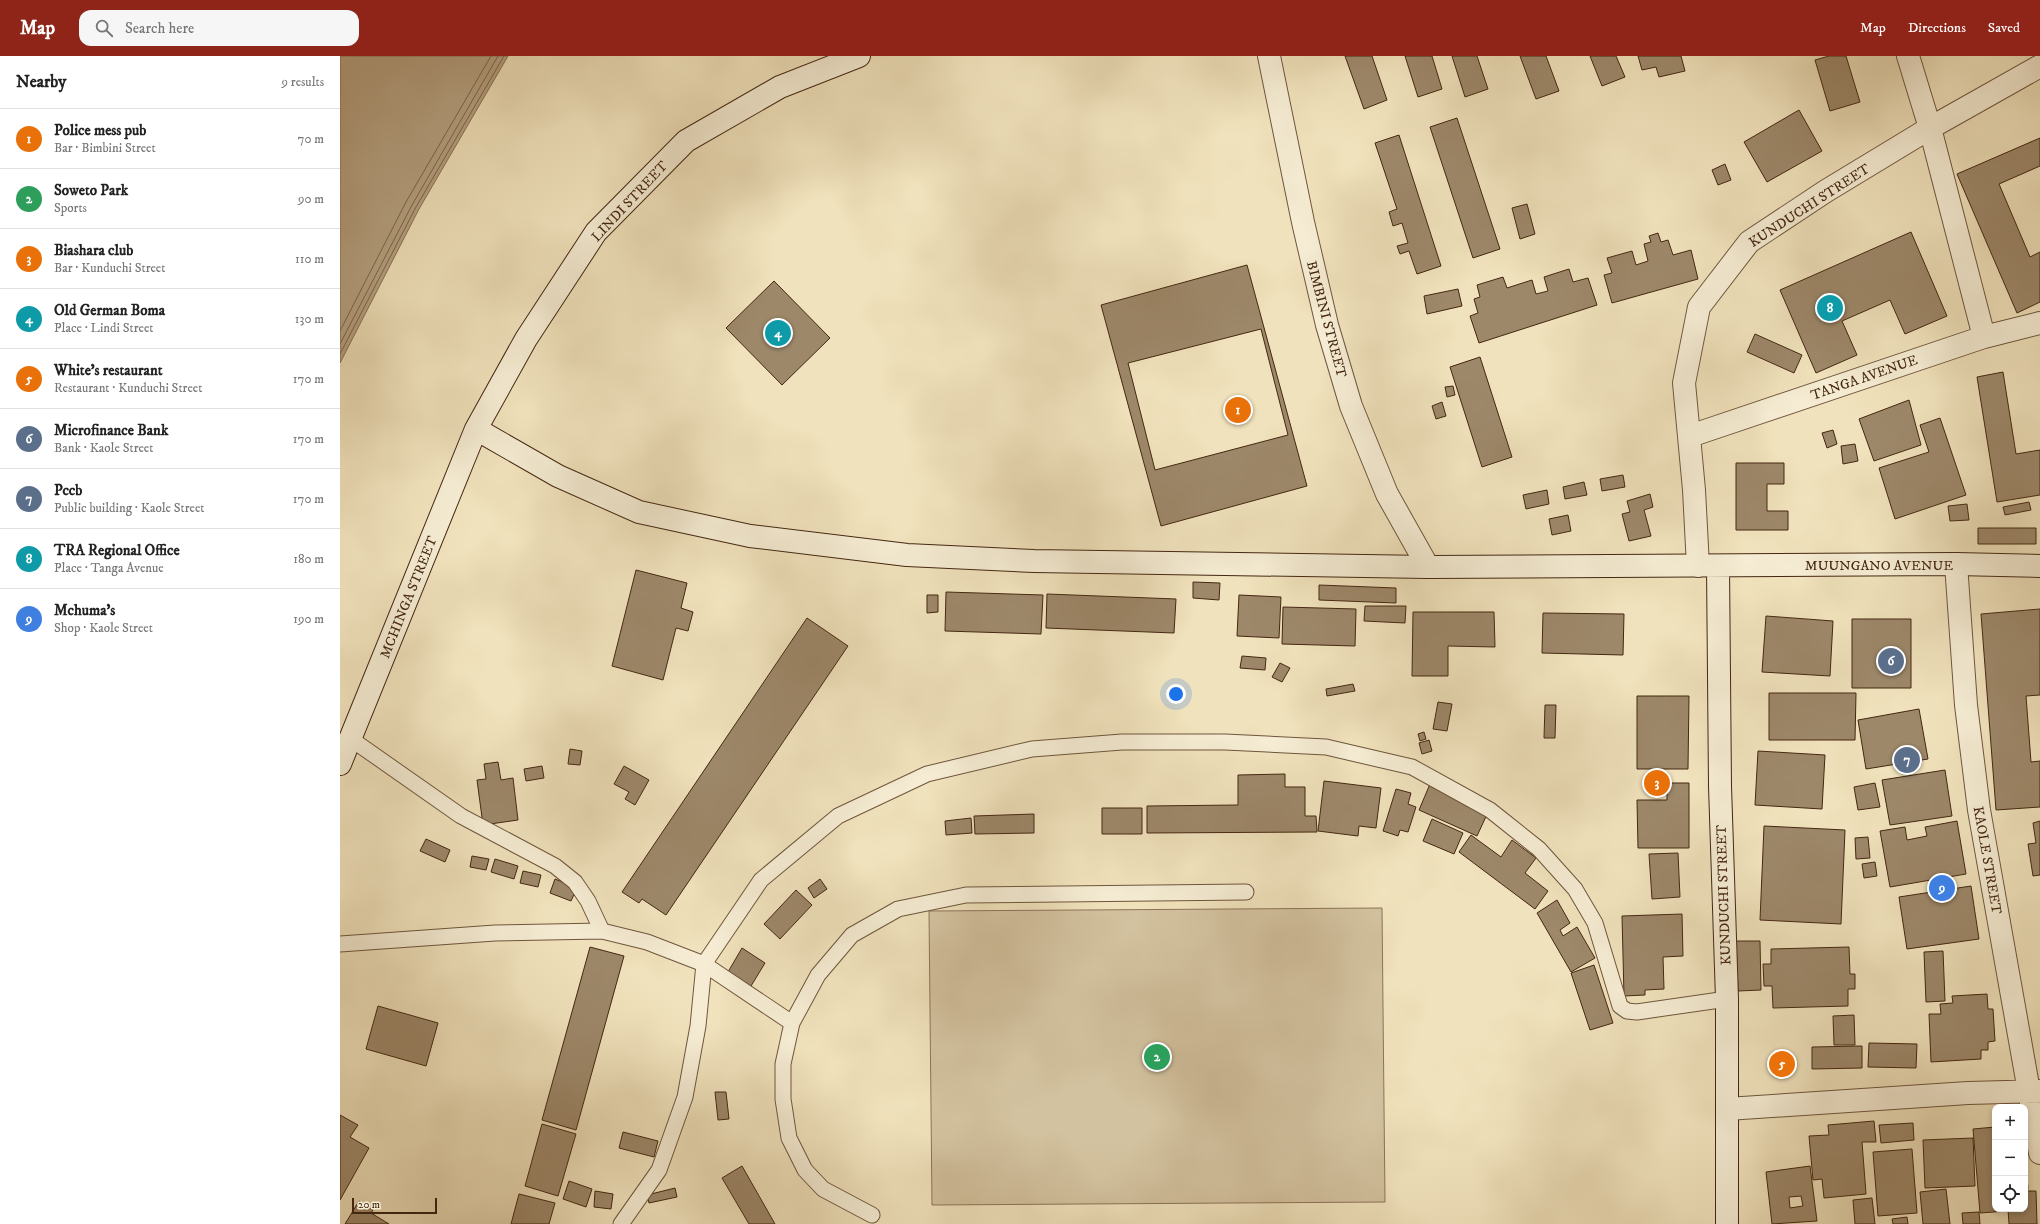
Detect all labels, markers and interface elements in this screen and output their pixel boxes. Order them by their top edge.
search box [79,10,359,46]
text: Map [20,17,55,40]
icon: search [93,17,115,39]
text: Search here [125,19,194,38]
text: Map [1860,19,1886,37]
text: Directions [1908,19,1966,37]
text: Saved [1988,19,2020,37]
text: Nearby [16,71,66,93]
text: 9 results [282,74,324,90]
text: Police mess pub [54,121,146,140]
text: 1 [27,131,31,147]
text: 70 m [298,131,324,147]
text: Bar · Bimbini Street [54,140,156,156]
street label: LINDI STREET [588,157,672,246]
street label: KUNDUCHI STREET [1746,160,1874,252]
text: Soweto Park [54,181,128,200]
text: 2 [26,191,32,207]
text: 90 m [298,191,324,207]
text: Sports [54,200,87,216]
text: Biashara club [54,241,133,260]
text: 3 [27,251,31,267]
text: 110 m [295,251,324,267]
street label: BIMBINI STREET [1302,259,1350,380]
text: Bar · Kunduchi Street [54,260,165,276]
pin: 8 [1817,293,1843,323]
text: Old German Boma [54,301,165,320]
text: 4 [25,311,33,327]
text: 130 m [295,311,324,327]
pin: 4 [765,318,791,348]
text: Place · Lindi Street [54,320,153,336]
street label: TANGA AVENUE [1809,351,1920,405]
text: White's restaurant [54,361,162,380]
text: 5 [26,371,32,387]
text: 170 m [293,371,324,387]
text: Restaurant · Kunduchi Street [54,380,202,396]
pin: 1 [1225,395,1251,425]
text: Microfinance Bank [54,421,168,440]
text: 6 [26,431,32,447]
text: 170 m [293,431,324,447]
text: Bank · Kaole Street [54,440,153,456]
text: Pccb [54,481,82,500]
text: 7 [26,491,32,507]
text: 170 m [293,491,324,507]
text: Public building · Kaole Street [54,500,204,516]
street label: MCHINGA STREET [376,533,442,661]
text: TRA Regional Office [54,541,180,560]
text: 8 [26,551,32,567]
text: 180 m [293,551,324,567]
street label: MUUNGANO AVENUE [1805,557,1953,575]
text: Place · Tanga Avenue [54,560,164,576]
text: Mchuma's [54,601,115,620]
text: 9 [26,611,32,627]
text: 190 m [293,611,324,627]
text: Shop · Kaole Street [54,620,153,636]
pin: 6 [1878,646,1904,676]
your location [1166,684,1186,704]
pin: 7 [1894,745,1920,775]
pin: 3 [1644,768,1670,798]
street label: KAOLE STREET [1969,805,2005,916]
street label: KUNDUCHI STREET [1713,824,1735,966]
pin: 9 [1929,873,1955,903]
pin: 2 [1144,1042,1170,1072]
pin: 5 [1769,1049,1795,1079]
map controls [1992,1104,2028,1212]
button: + [1992,1104,2028,1140]
button: − [1992,1140,2028,1176]
button: locate [1992,1176,2028,1212]
scale bar [352,1196,437,1215]
text: 20 m [358,1198,380,1212]

